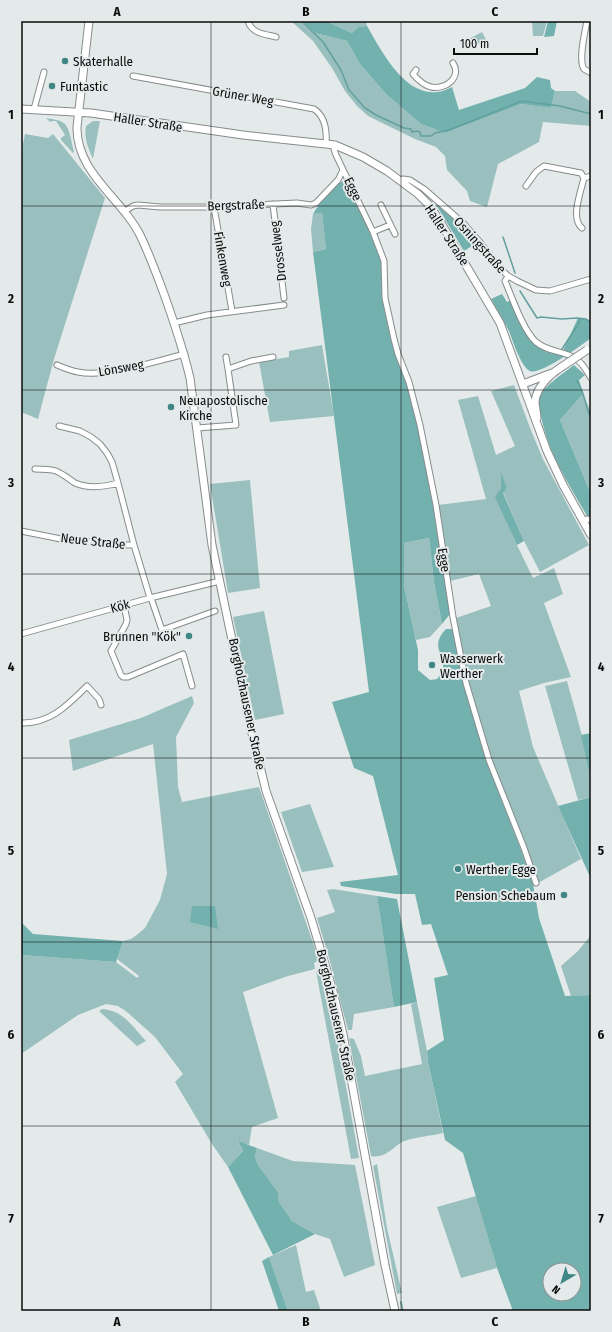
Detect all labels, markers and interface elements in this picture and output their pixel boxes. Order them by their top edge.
text: A [112,4,121,19]
text: B [302,4,310,19]
text: C [492,4,499,19]
scale bar [454,30,537,56]
text: 100 m [460,37,489,51]
place label: Skaterhalle [73,54,133,69]
marker: Skaterhalle [60,56,70,66]
place label: Funtastic [60,79,108,94]
marker: Funtastic [47,81,57,91]
street label: Grüner Weg [211,83,276,109]
text: 1 [8,107,14,122]
text: 1 [598,107,604,122]
street label: Haller Straße [112,109,184,135]
street label: Egge [341,175,365,203]
street label: Bergstraße [207,196,265,214]
street label: Haller Straße [422,202,472,268]
street label: Osningstraße [451,214,509,276]
street label: Drosselweg [267,219,289,282]
street label: Finkenweg [211,230,235,289]
text: 2 [7,291,14,306]
text: 2 [597,291,604,306]
street label: Lönsweg [97,356,146,379]
place label: Neuapostolische Kirche [179,393,268,423]
marker: Neuapostolische Kirche [166,402,176,412]
text: 3 [7,475,14,490]
text: 3 [597,475,604,490]
street label: Neue Straße [60,530,126,552]
street label: Egge [435,547,453,573]
street label: Kök [109,596,132,616]
place label: Brunnen "Kök" [103,629,181,644]
marker: Brunnen "Kök" [184,631,194,641]
street label: Borgholzhausener Straße [226,637,268,771]
place label: Wasserwerk Werther [440,651,504,681]
text: 4 [8,659,15,674]
text: 4 [598,659,605,674]
marker: Wasserwerk Werther [427,660,437,670]
text: 5 [8,843,14,858]
text: 5 [598,843,604,858]
place label: Werther Egge [466,862,536,877]
marker: Werther Egge [453,864,463,874]
place label: Pension Schebaum [455,888,556,903]
marker: Pension Schebaum [559,890,569,900]
street label: Borgholzhausener Straße [314,948,358,1082]
text: 6 [8,1027,15,1042]
text: 6 [598,1027,605,1042]
text: 7 [8,1211,14,1226]
text: 7 [598,1211,604,1226]
north arrow [542,1262,582,1302]
text: N [550,1282,563,1297]
text: A [112,1314,121,1329]
text: B [302,1314,310,1329]
text: C [492,1314,499,1329]

